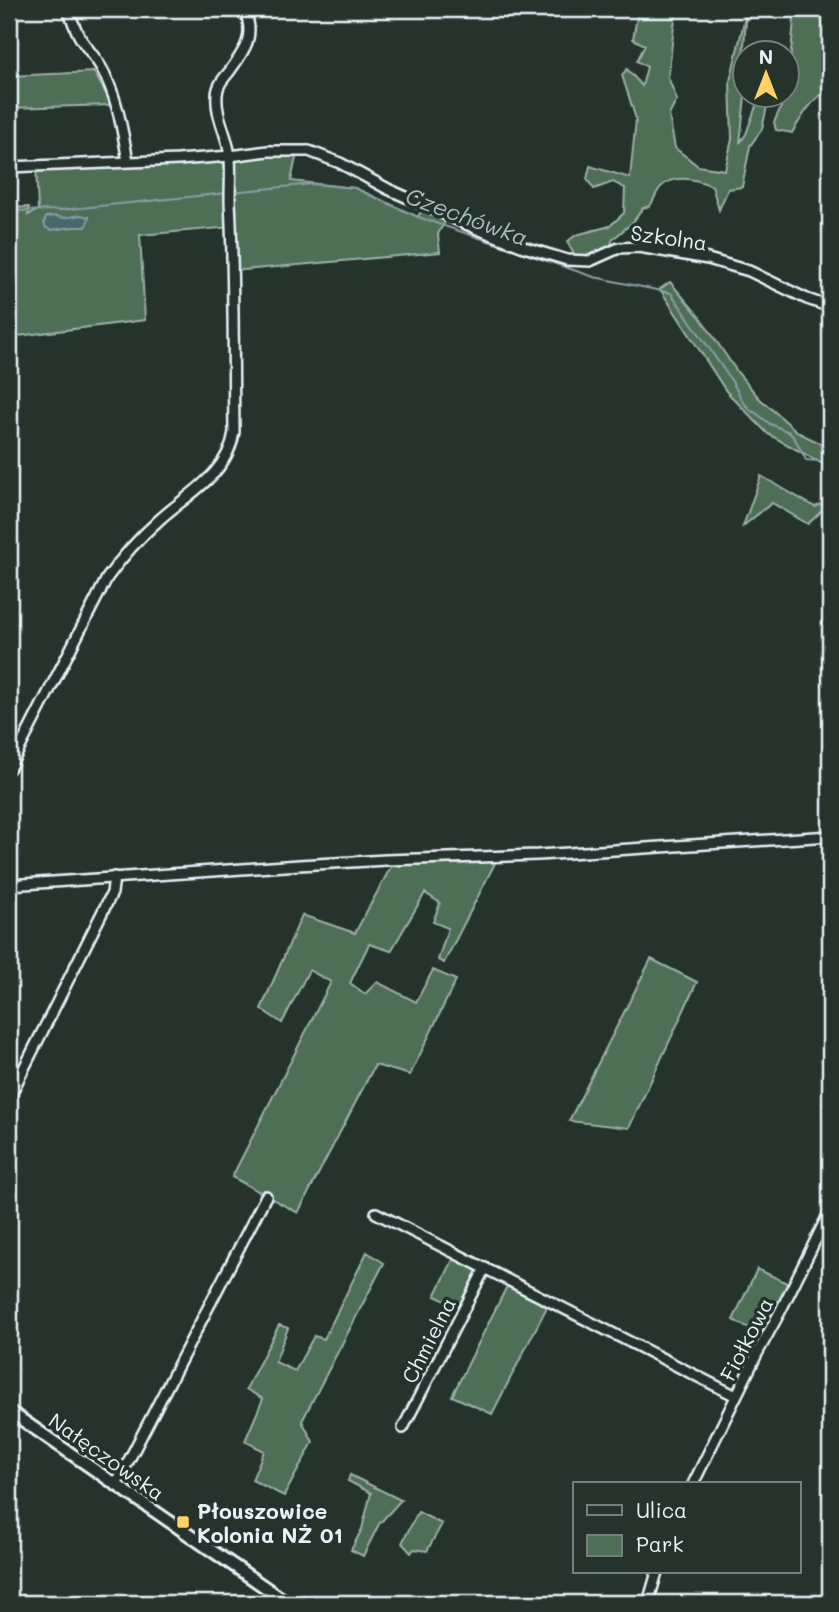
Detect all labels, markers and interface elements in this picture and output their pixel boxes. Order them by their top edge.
north arrow [730,38,800,108]
text: N [759,44,773,69]
water label: Czechówka [402,180,532,252]
street label: Szkolna [629,218,709,256]
street label: Chmielna [395,1292,461,1388]
street label: Fiołkowa [714,1293,778,1385]
street label: Nałęczowska [44,1406,170,1506]
legend [573,1482,800,1574]
text: Ulica [636,1496,687,1523]
place label: Płouszowice Kolonia NŻ 01 [197,1497,343,1548]
marker: Płouszowice Kolonia NŻ 01 [175,1514,191,1530]
text: Park [636,1530,684,1557]

